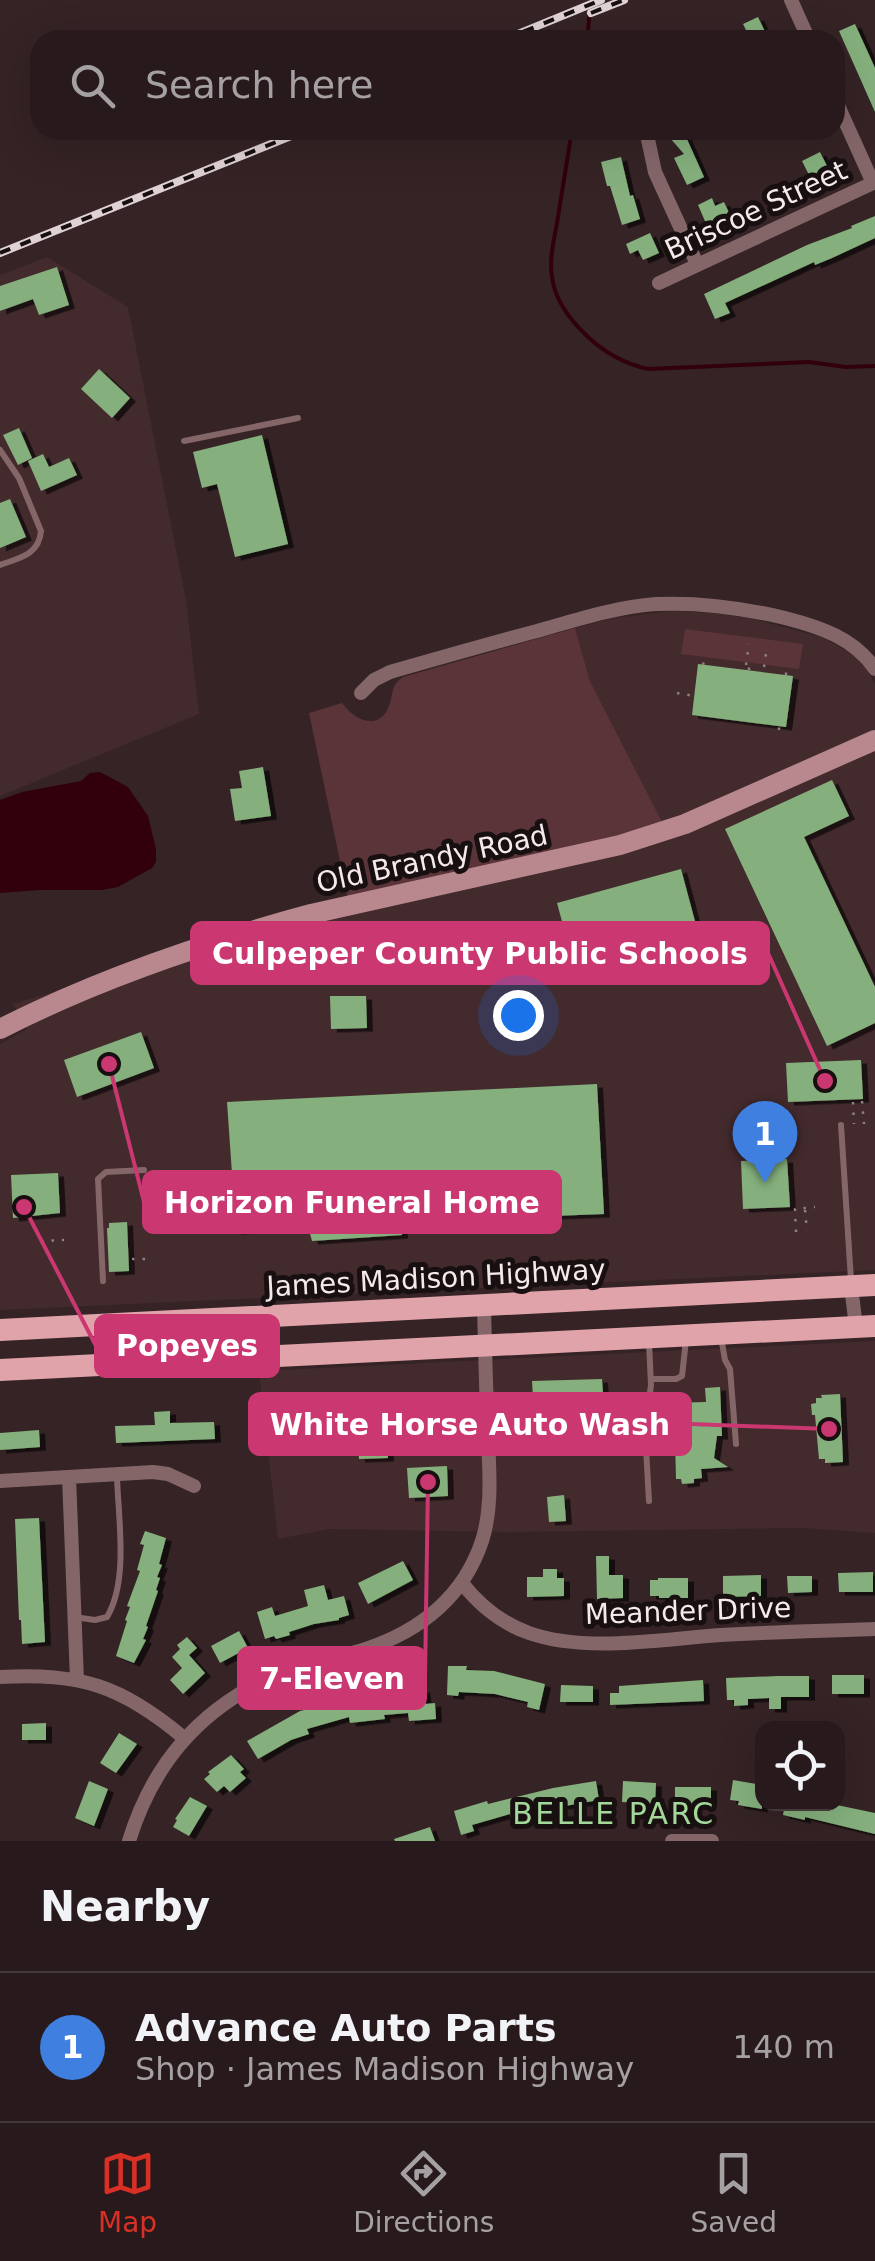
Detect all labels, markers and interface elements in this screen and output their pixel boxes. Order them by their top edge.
search box [30,30,845,140]
icon: search [65,58,120,113]
text: Search here [145,63,373,107]
street label: Briscoe Street [660,153,852,267]
street label: Old Brandy Road [313,818,551,900]
callout: Culpeper County Public Schools [192,923,768,983]
text: Culpeper County Public Schools [212,936,748,971]
your location [493,990,544,1041]
pin: 1 [732,1100,798,1183]
callout: Horizon Funeral Home [144,1172,560,1232]
text: Horizon Funeral Home [164,1185,540,1220]
street label: James Madison Highway [264,1253,606,1303]
callout: Popeyes [96,1316,278,1376]
text: Popeyes [116,1328,258,1363]
callout: White Horse Auto Wash [250,1394,690,1454]
text: White Horse Auto Wash [270,1407,670,1442]
street label: Meander Drive [584,1591,792,1631]
callout: 7-Eleven [239,1648,425,1708]
text: 7-Eleven [259,1661,405,1696]
map controls [755,1721,845,1811]
button: locate [755,1721,845,1811]
district label: BELLE PARC [512,1796,716,1831]
text: Nearby [40,1882,210,1931]
text: Advance Auto Parts [135,2006,557,2050]
text: 1 [61,2028,84,2066]
text: 140 m [733,2028,835,2066]
text: Shop · James Madison Highway [135,2050,634,2088]
tab: Map [98,2146,157,2239]
tab: Directions [353,2146,494,2239]
tab: Saved [690,2146,777,2239]

